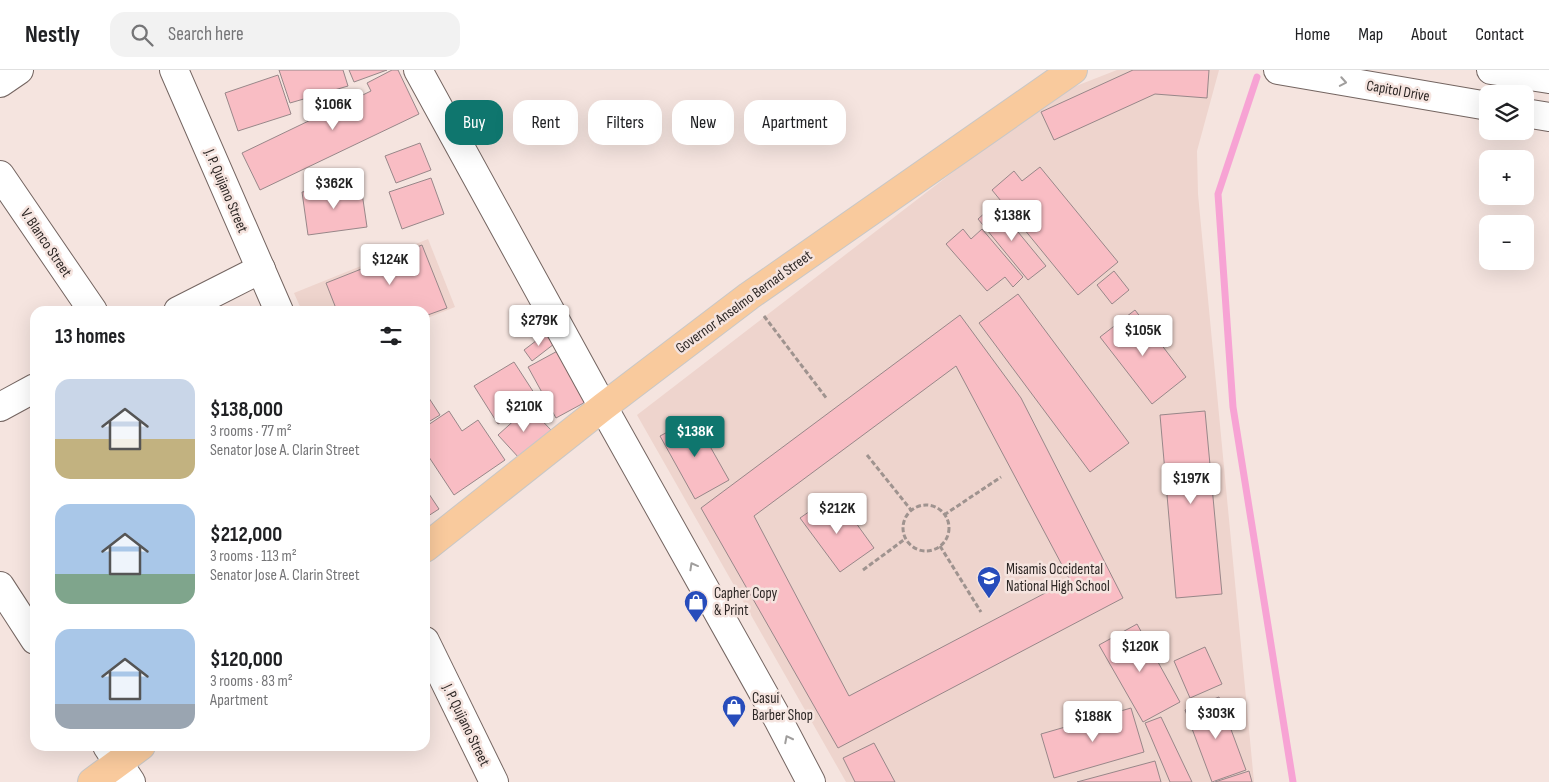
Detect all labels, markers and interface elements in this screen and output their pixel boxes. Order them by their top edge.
search box [110,12,460,57]
text: Nestly [25,20,80,49]
icon: search [128,21,156,49]
text: Search here [168,23,244,46]
text: Home [1295,24,1330,45]
text: Map [1358,24,1383,45]
text: About [1411,24,1447,45]
text: Contact [1475,24,1524,45]
one-way arrow [1339,76,1348,86]
street label: Capitol Drive [1365,76,1431,106]
map controls [1479,85,1534,270]
button: layers [1479,85,1534,140]
pin: $106K [298,88,368,131]
text: $106K [314,95,352,114]
chip: Buy [445,100,503,145]
chip: Rent [513,100,578,145]
chip: Filters [588,100,662,145]
chip: New [672,100,734,145]
chip: Apartment [744,100,846,145]
street label: J. P. Quijano Street [199,145,252,236]
button: + [1479,150,1534,205]
pin: $362K [299,168,369,210]
text: $362K [315,174,353,193]
pin: $138K [977,200,1047,242]
street label: V. Blanco Street [16,205,76,281]
text: $138K [993,206,1031,225]
button: − [1479,215,1534,270]
pin: $124K [355,244,425,286]
street label: Governor Anselmo Bernad Street [672,246,816,358]
text: $124K [372,250,408,269]
pin: $279K [504,304,574,347]
text: $279K [520,311,558,330]
pin: $105K [1108,314,1178,357]
text: $105K [1125,321,1162,340]
icon: filters [377,322,405,350]
text: 13 homes [55,324,125,349]
pin: $210K [489,390,559,433]
text: $138,000 [210,397,283,422]
text: $210K [506,397,542,416]
icon: home [95,399,155,459]
pin: $138K [660,416,730,458]
text: 3 rooms · 77 m² [210,422,292,441]
text: $138K [676,422,714,441]
text: Senator Jose A. Clarin Street [210,441,360,460]
pin: $197K [1156,462,1226,505]
text: $197K [1172,469,1210,488]
pin: $212K [802,492,872,535]
text: $212K [819,499,855,518]
text: $212,000 [210,522,282,547]
icon: home [95,524,155,584]
text: 3 rooms · 113 m² [210,547,297,566]
place label: Misamis Occidental National High School [1006,560,1110,596]
one-way arrow [689,562,699,571]
school or university icon: Misamis Occidental National High School [976,565,1002,599]
text: Senator Jose A. Clarin Street [210,566,360,585]
place label: Capher Copy & Print [714,584,778,620]
shop icon: Capher Copy & Print [683,589,709,623]
pin: $120K [1105,630,1175,673]
text: $120K [1121,637,1159,656]
text: $120,000 [210,647,283,672]
icon: home [95,649,155,709]
text: 3 rooms · 83 m² [210,672,293,691]
street label: J. P. Quijano Street [437,680,494,770]
place label: Casui Barber Shop [752,689,813,725]
text: Apartment [210,691,268,710]
shop icon: Casui Barber Shop [721,694,747,728]
pin: $303K [1181,698,1251,740]
pin: $188K [1058,700,1128,743]
text: $303K [1197,704,1235,723]
text: $188K [1074,707,1112,726]
one-way arrow [784,735,794,744]

